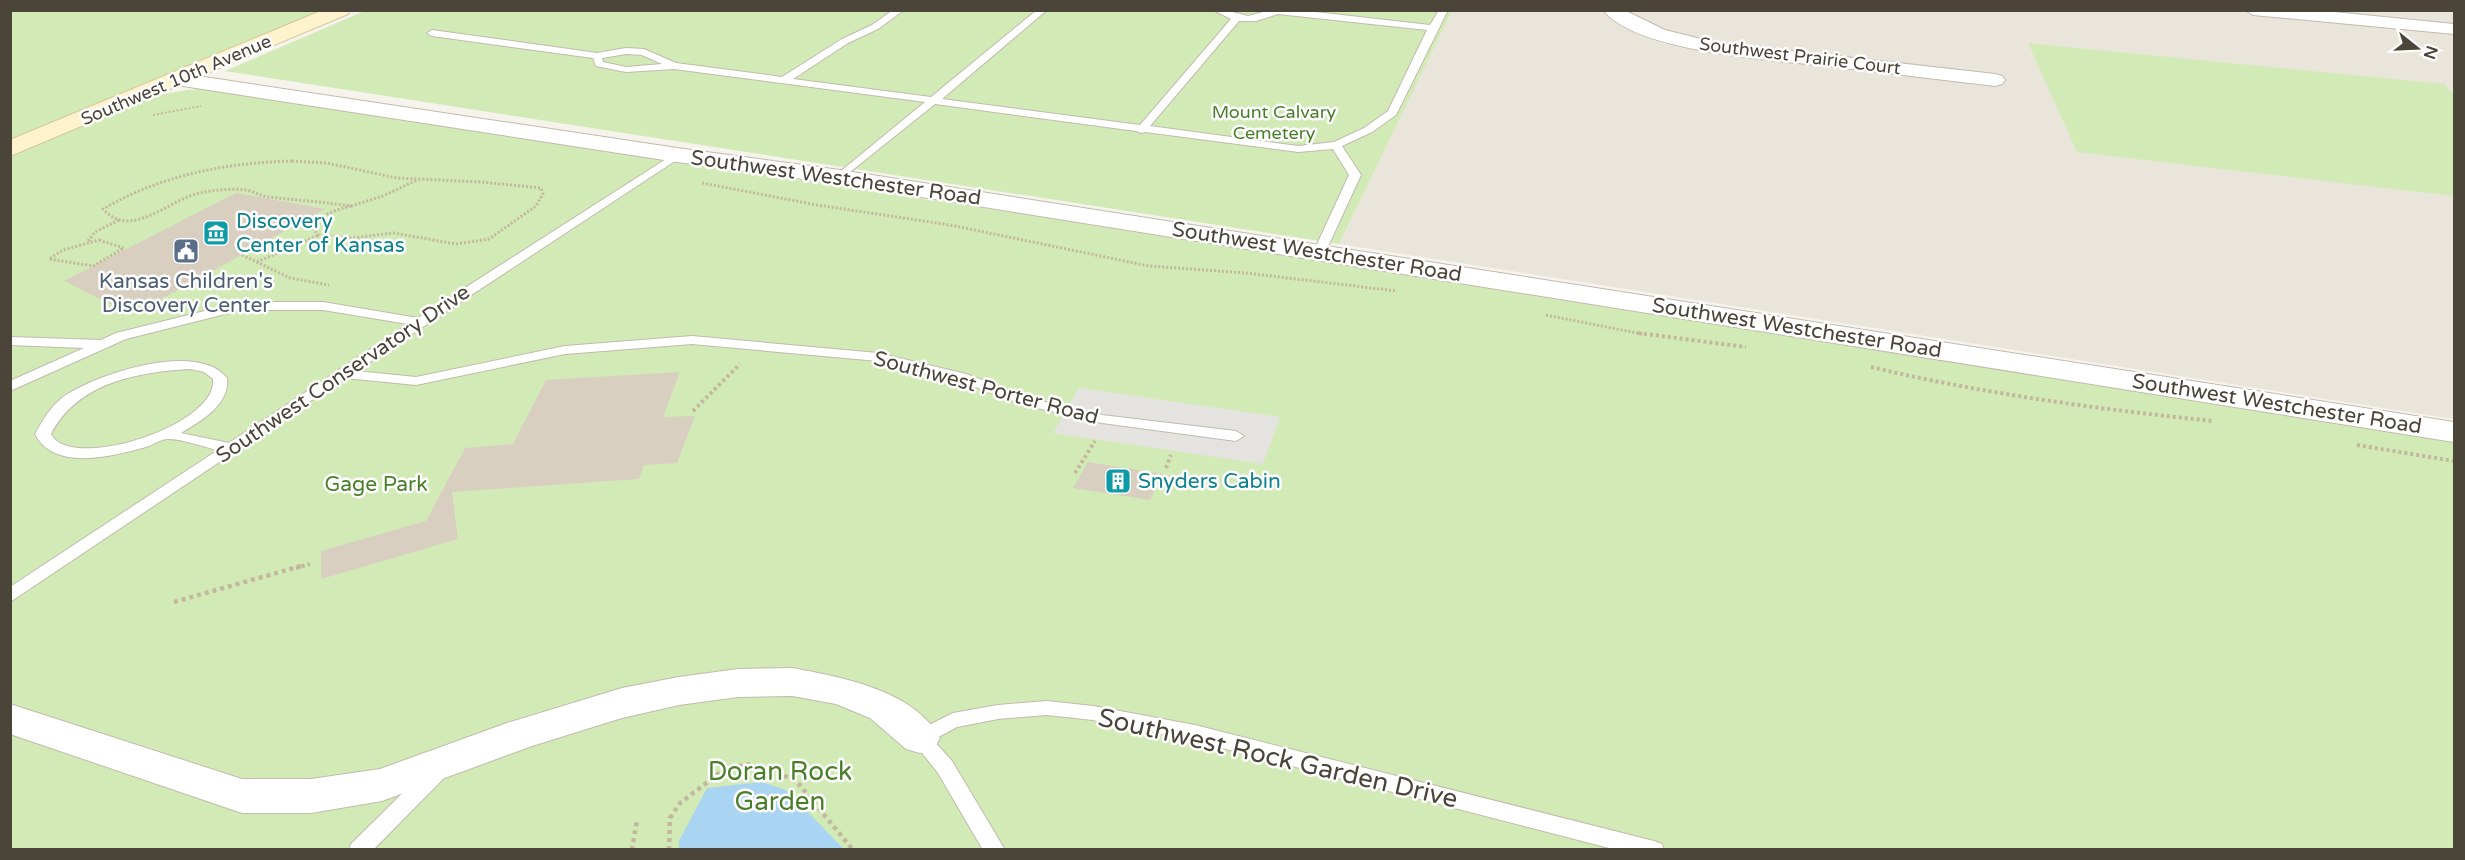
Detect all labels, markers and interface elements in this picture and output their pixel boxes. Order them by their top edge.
north arrow [2387,18,2447,78]
street label: Southwest 10th Avenue [78,30,274,130]
street label: Southwest Prairie Court [1698,33,1902,79]
text: N [2419,43,2442,62]
park label: Mount Calvary Cemetery [1212,101,1337,144]
street label: Southwest Westchester Road [689,145,983,211]
place label: Discovery Center of Kansas [236,209,405,258]
street label: Southwest Westchester Road [1170,217,1464,287]
museum icon: Discovery Center of Kansas [201,218,231,248]
public building icon: Kansas Children's Discovery Center [171,236,201,266]
place label: Kansas Children's Discovery Center [99,269,273,318]
street label: Southwest Conservatory Drive [211,280,475,468]
street label: Southwest Westchester Road [1650,293,1944,363]
street label: Southwest Porter Road [871,346,1101,430]
street label: Southwest Westchester Road [2130,369,2424,439]
building icon: Snyders Cabin [1103,466,1133,496]
place label: Snyders Cabin [1138,469,1281,494]
park label: Gage Park [324,472,428,497]
street label: Southwest Rock Garden Drive [1095,701,1461,815]
park label: Doran Rock Garden [708,756,852,817]

